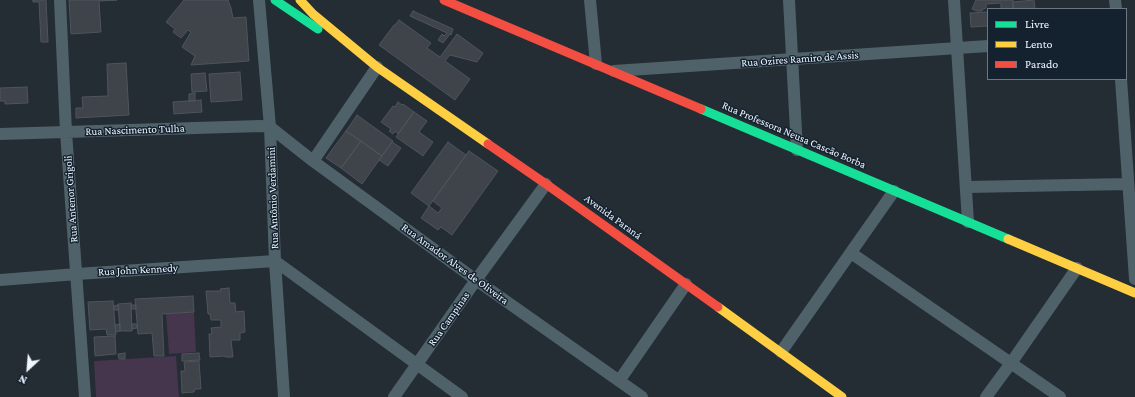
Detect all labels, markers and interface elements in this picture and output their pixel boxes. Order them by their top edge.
legend [987,8,1127,80]
text: Livre [1025,17,1049,31]
text: Lento [1025,37,1053,51]
street label: Rua Ozires Ramiro de Assis [741,48,859,70]
text: Parado [1025,57,1058,71]
street label: Rua Professora Neusa Cascão Borba [720,99,868,171]
street label: Rua Nascimento Tulha [85,122,185,138]
street label: Rua Antônio Verdamini [265,147,281,249]
street label: Rua Antenor Grigoli [61,155,81,243]
street label: Avenida Paraná [582,192,644,242]
street label: Rua Amador Alves de Oliveira [399,221,511,307]
street label: Rua John Kennedy [98,261,178,279]
street label: Rua Campinas [425,289,473,349]
north arrow [8,349,48,389]
text: N [17,373,29,387]

